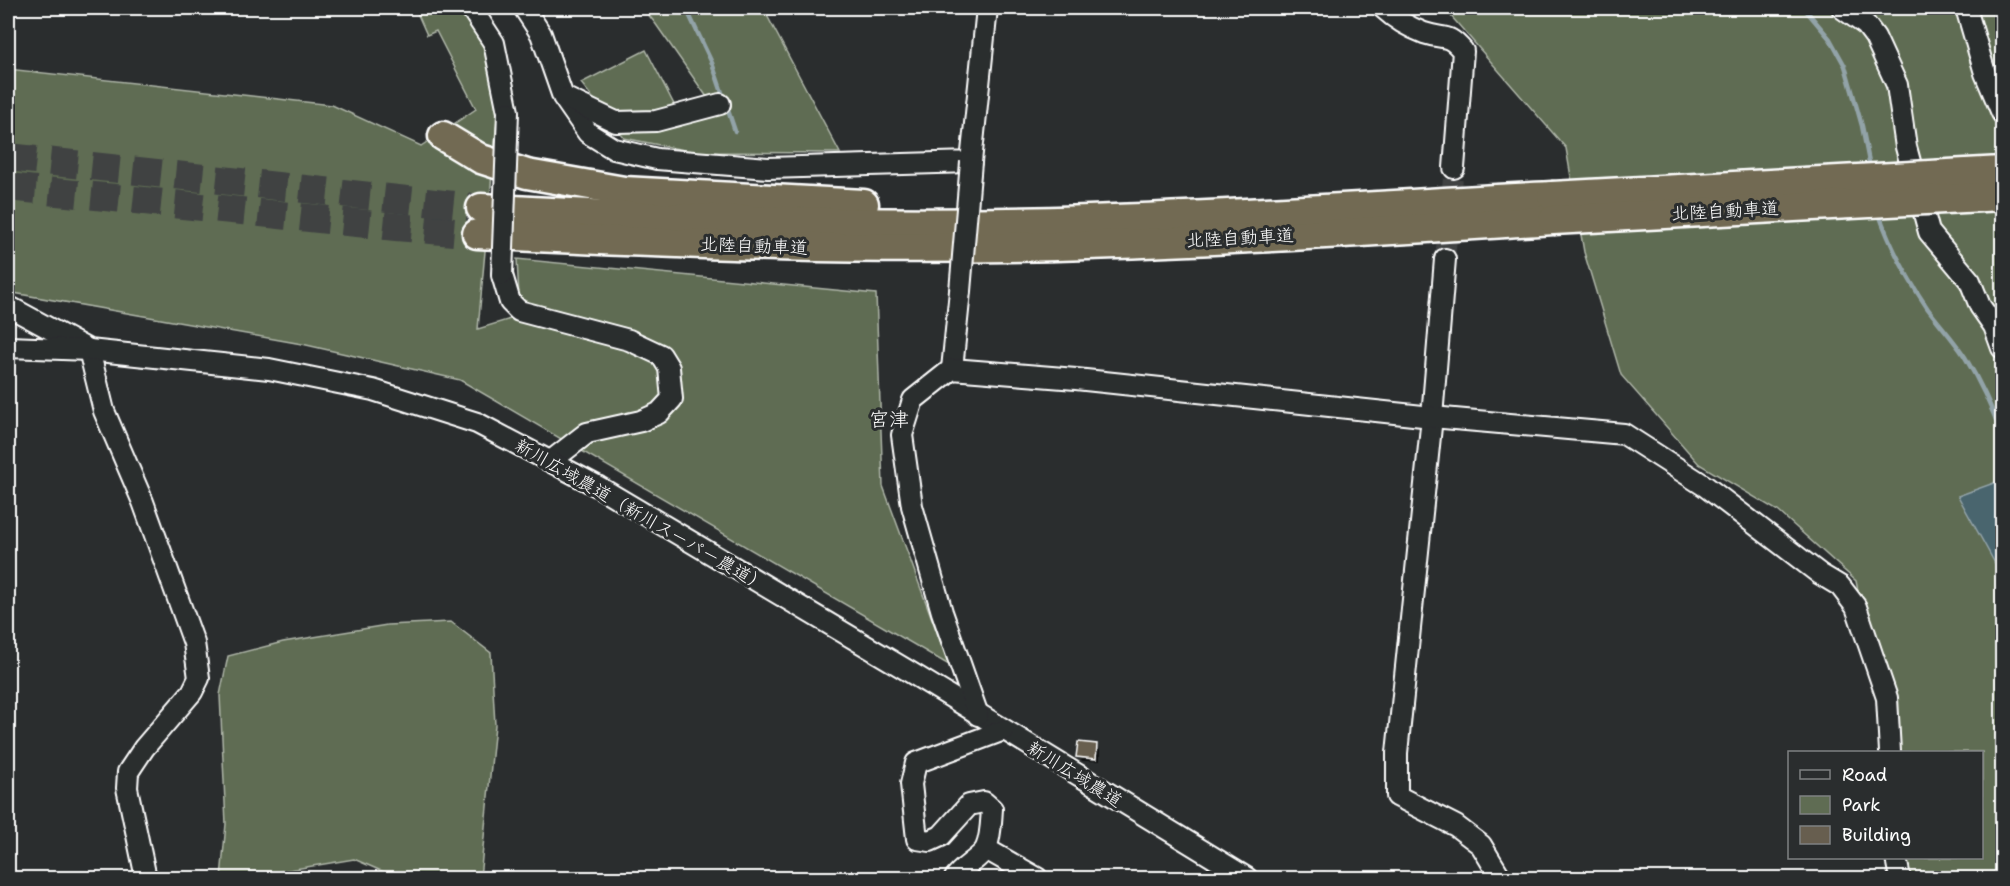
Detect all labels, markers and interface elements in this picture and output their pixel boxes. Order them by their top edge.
street label: 北陸自動車道 [1670,196,1780,226]
street label: 北陸自動車道 [1185,223,1295,253]
street label: 北陸自動車道 [700,232,808,260]
district label: 宮津 [869,406,909,432]
street label: 新川広域農道（新川スーパー農道） [511,433,771,597]
street label: 新川広域農道 [1023,735,1127,813]
legend [1788,751,1983,859]
text: Road [1842,763,1887,787]
text: Park [1842,793,1881,817]
text: Building [1842,823,1911,847]

